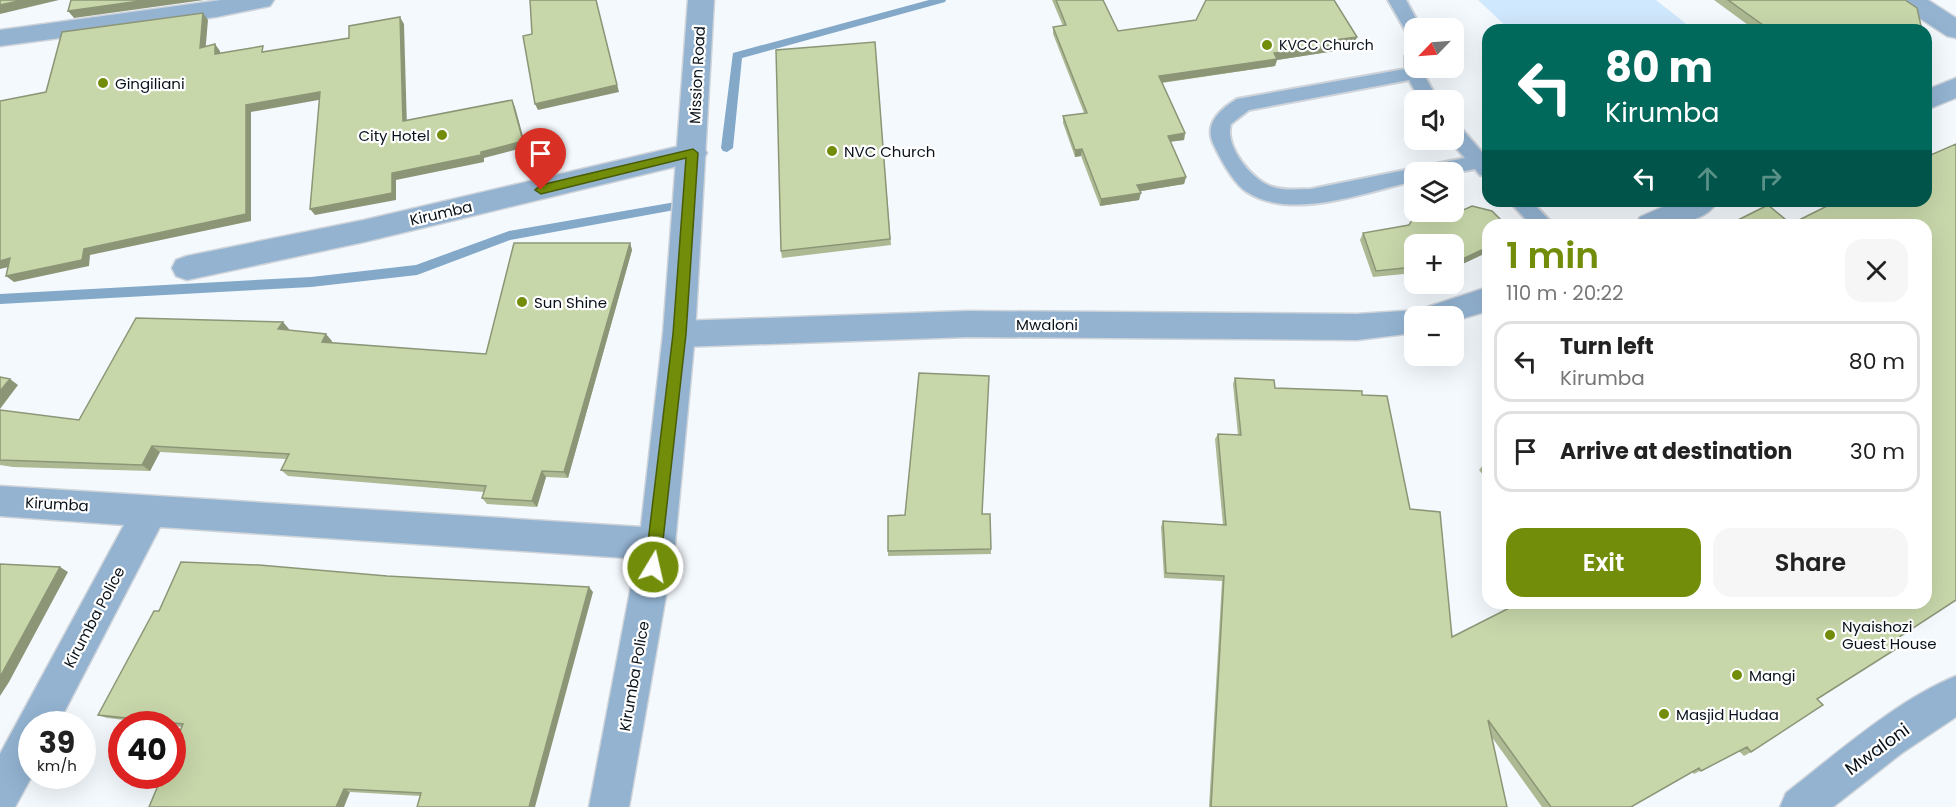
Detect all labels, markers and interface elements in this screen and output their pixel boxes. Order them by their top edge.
north arrow [1404,18,1464,78]
map controls [1404,18,1464,366]
street label: Mission Road [684,25,710,125]
place label: KVCC Church [1279,35,1374,55]
marker: KVCC Church [1260,38,1274,52]
text: 80 m [1605,38,1713,97]
icon: left [1506,48,1584,126]
place label: Gingiliani [115,73,185,94]
marker: Gingiliani [96,76,110,90]
button: sound [1404,90,1464,150]
text: Kirumba [1605,94,1719,131]
place label: City Hotel [358,125,430,146]
marker: City Hotel [435,128,449,142]
pin [515,128,566,190]
icon: arrive [524,137,557,170]
place label: NVC Church [844,141,935,162]
marker: NVC Church [825,144,839,158]
button: layers [1404,162,1464,222]
icon: left [1628,162,1661,195]
icon: ahead [1691,162,1724,195]
icon: right [1754,162,1787,195]
street label: Kirumba [408,196,474,230]
text: 1 min [1506,230,1599,281]
button: + [1404,234,1464,294]
button: close [1845,239,1908,302]
text: 110 m · 20:22 [1506,279,1624,307]
place label: Sun Shine [534,292,607,313]
marker: Sun Shine [515,295,529,309]
button: − [1404,306,1464,366]
street label: Mwaloni [1016,314,1078,335]
text: Turn left [1560,331,1654,362]
icon: left [1509,345,1542,378]
text: 80 m [1849,346,1905,377]
text: Kirumba [1560,364,1645,392]
icon: arrive [1509,435,1542,468]
text: Arrive at destination [1560,436,1792,467]
text: 30 m [1850,436,1905,467]
street label: Kirumba [25,492,89,516]
button: Exit [1506,528,1701,597]
button: Share [1713,528,1908,597]
position arrow [621,535,685,599]
street label: Kirumba Police [59,563,129,671]
place label: Nyaishozi Guest House [1842,616,1937,654]
street label: Kirumba Police [614,619,654,733]
marker: Nyaishozi Guest House [1823,628,1837,642]
place label: Mangi [1749,665,1796,686]
marker: Mangi [1730,668,1744,682]
place label: Masjid Hudaa [1676,704,1779,725]
marker: Masjid Hudaa [1657,707,1671,721]
speed limit sign: 40 [108,711,186,789]
street label: Mwaloni [1840,717,1914,781]
text: 39 [39,721,75,764]
text: km/h [37,755,77,776]

